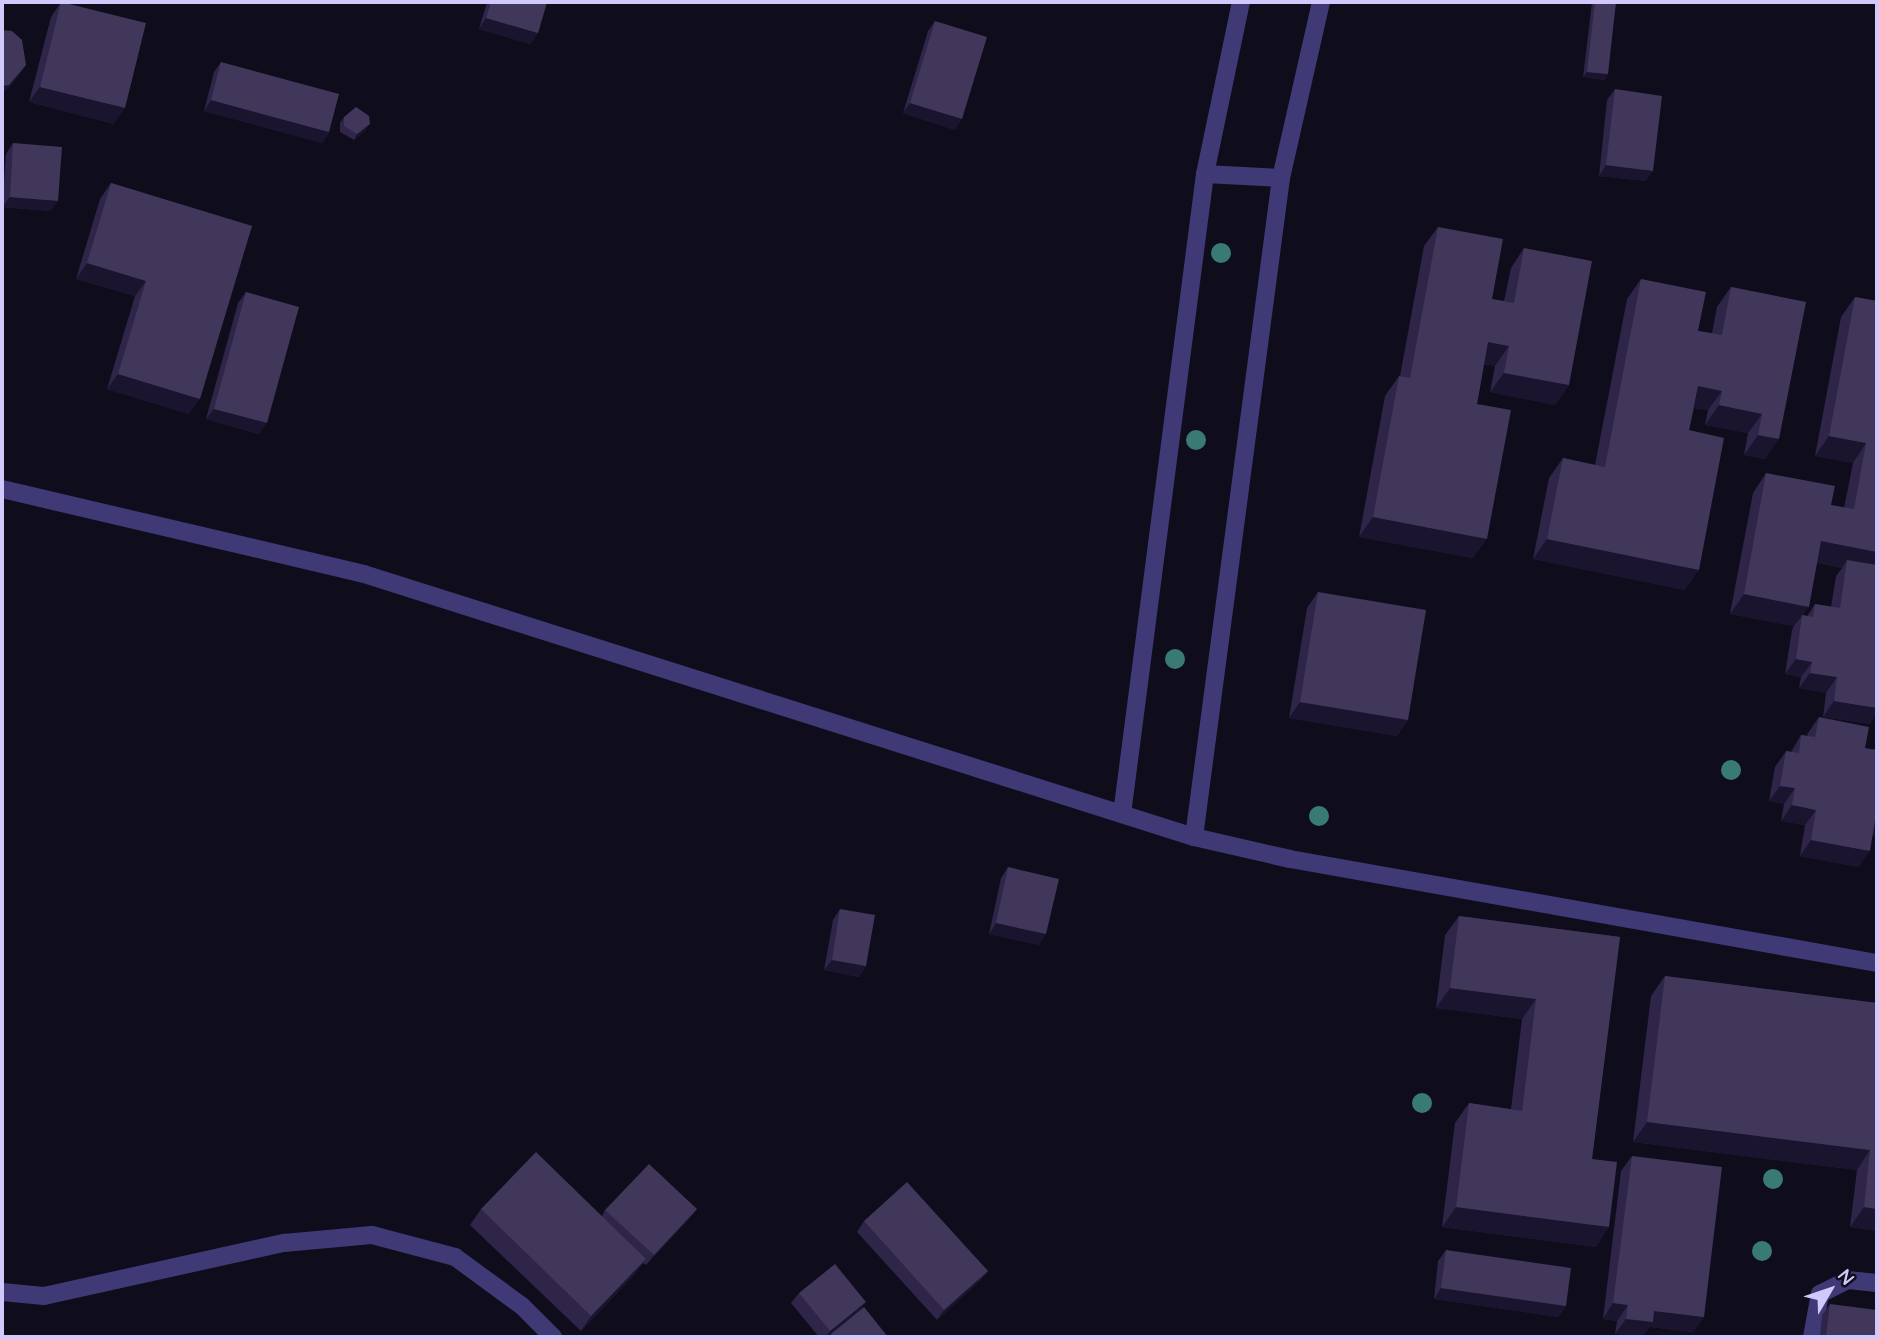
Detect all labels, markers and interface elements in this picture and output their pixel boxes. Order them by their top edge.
north arrow [1795,1255,1865,1325]
text: N [1833,1264,1860,1290]

